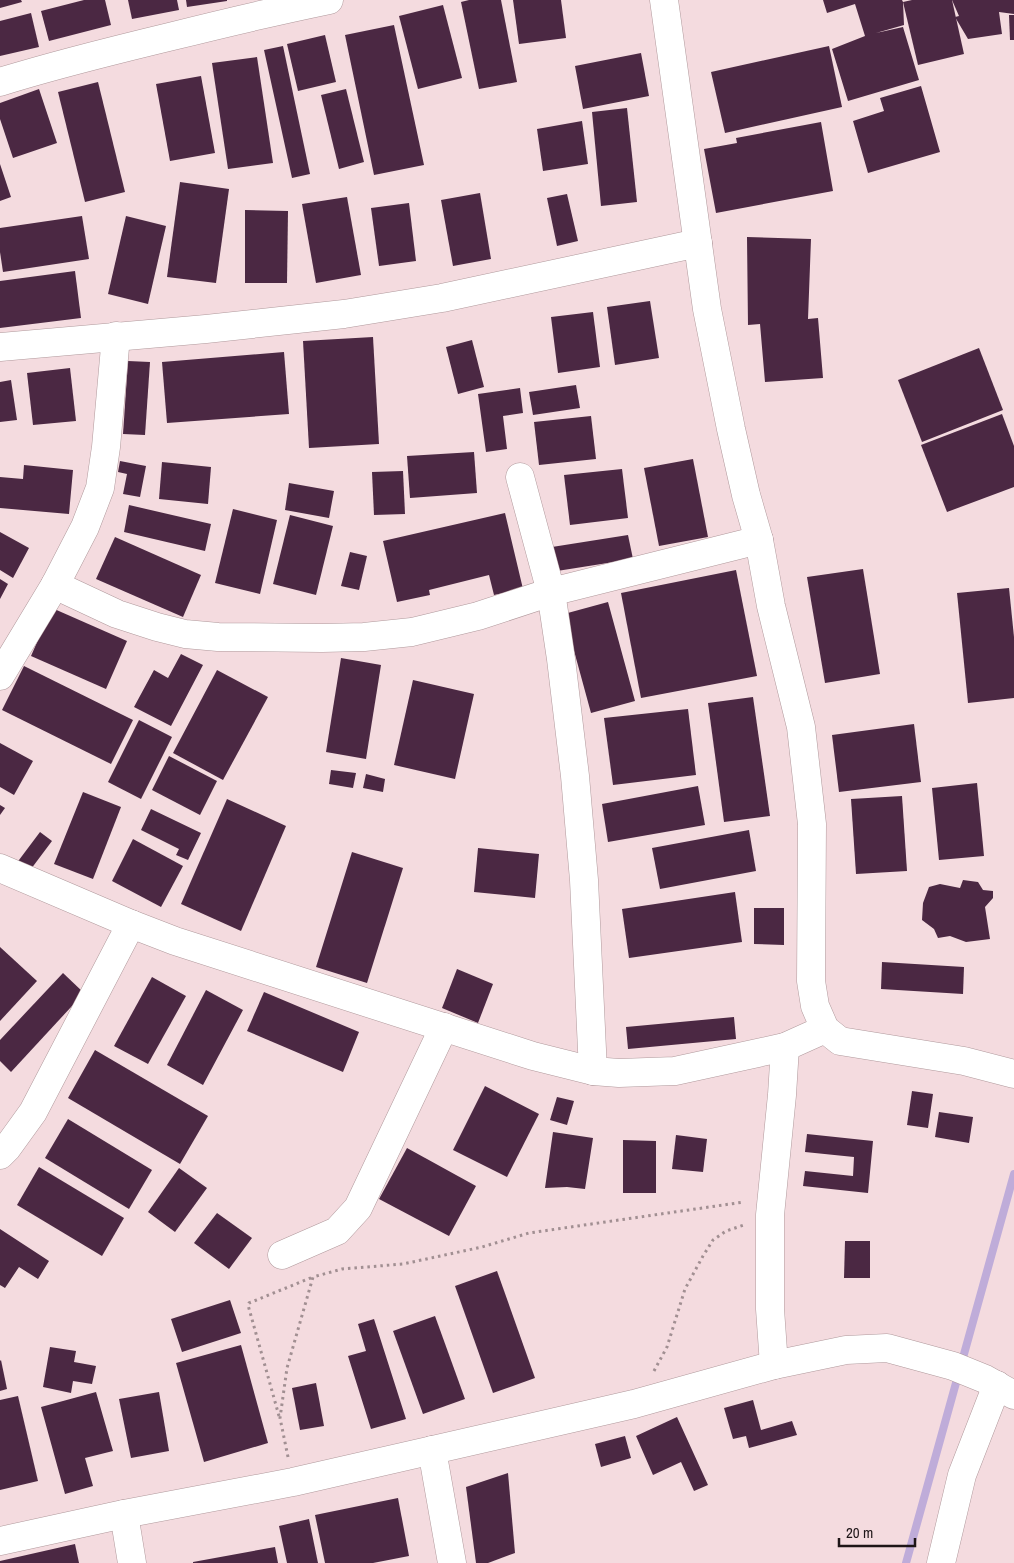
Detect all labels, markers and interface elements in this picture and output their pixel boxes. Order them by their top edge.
scale bar [839,1516,915,1548]
text: 20 m [846,1522,873,1543]

